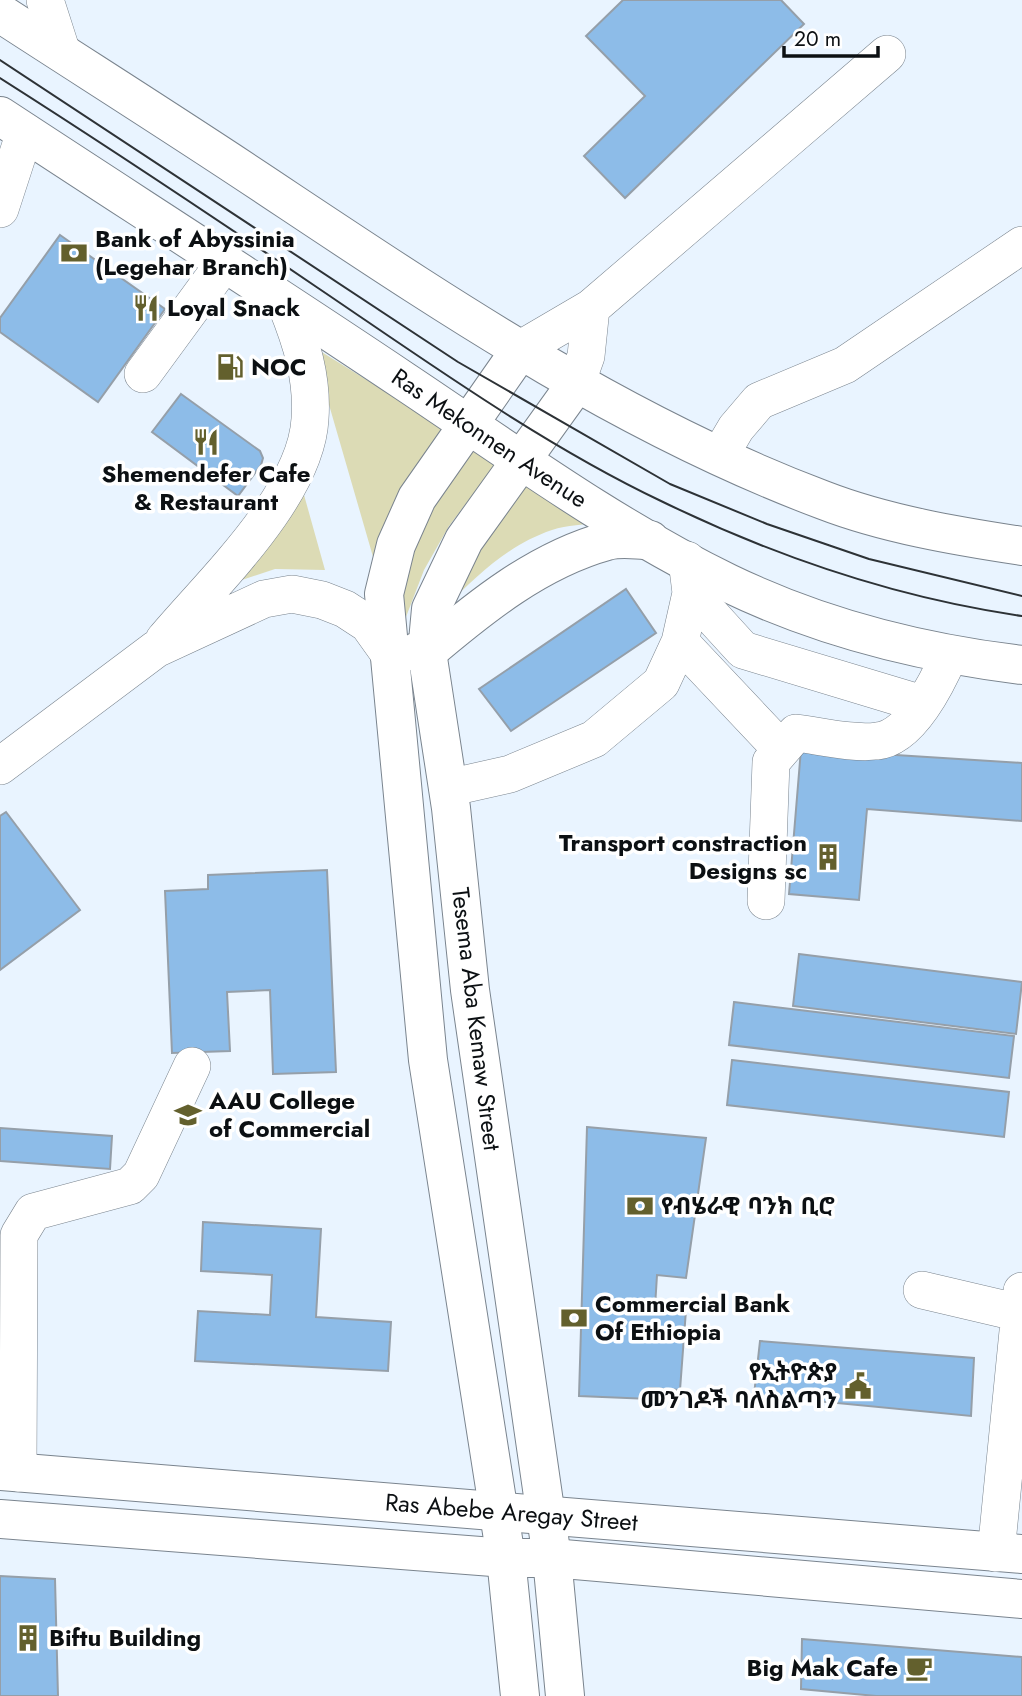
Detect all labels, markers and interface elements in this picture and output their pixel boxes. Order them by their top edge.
scale bar [784,14,878,58]
text: 20 m [794,24,841,54]
place label: Bank of Abyssinia (Legehar Branch) [95,221,295,284]
bank icon: Bank of Abyssinia (Legehar Branch) [59,238,89,268]
place label: Loyal Snack [167,290,300,325]
restaurant icon: Loyal Snack [131,293,161,323]
place label: NOC [251,349,307,384]
fuel station icon: NOC [215,352,245,382]
street label: Ras Mekonnen Avenue [385,359,594,516]
restaurant icon: Shemendefer Cafe & Restaurant [191,427,221,457]
place label: Shemendefer Cafe & Restaurant [101,456,311,519]
place label: Transport constraction Designs sc [559,825,807,888]
building icon: Transport constraction Designs sc [813,842,843,872]
street label: Tesema Aba Kemaw Street [443,885,510,1153]
place label: AAU College of Commercial [208,1083,370,1146]
school or university icon: AAU College of Commercial [173,1100,203,1130]
place label: የብሄራዊ ባንክ ቢሮ [661,1188,835,1223]
bank icon: የብሄራዊ ባንክ ቢሮ [625,1191,655,1221]
place label: Commercial Bank Of Ethiopia [595,1286,790,1349]
bank icon: Commercial Bank Of Ethiopia [559,1303,589,1333]
place label: የኢትዮጵያ መንገዶች ባለስልጣን [641,1354,837,1417]
public building icon: የኢትዮጵያ መንገዶች ባለስልጣን [843,1371,873,1401]
street label: Ras Abebe Aregay Street [384,1484,639,1540]
place label: Biftu Building [49,1620,201,1655]
building icon: Biftu Building [13,1623,43,1653]
place label: Big Mak Cafe [746,1650,898,1685]
cafe icon: Big Mak Cafe [904,1653,934,1683]

